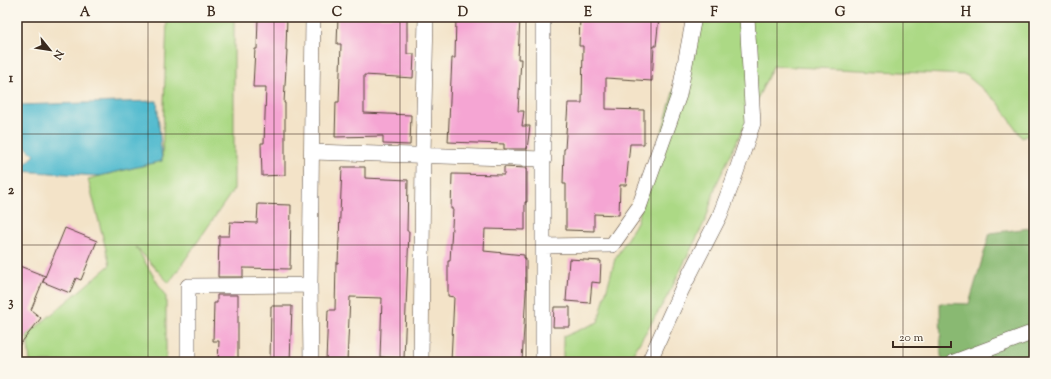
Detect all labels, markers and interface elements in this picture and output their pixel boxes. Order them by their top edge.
text: A [80,4,91,22]
text: B [207,4,216,22]
text: C [332,4,342,22]
text: D [458,4,468,22]
text: E [584,4,592,22]
text: F [710,4,718,22]
text: G [835,4,846,22]
text: H [961,4,972,22]
north arrow [30,30,70,70]
text: N [49,46,67,62]
text: 1 [9,70,14,88]
text: 2 [8,182,15,200]
text: 3 [8,294,14,312]
scale bar [893,323,951,349]
text: 20 m [899,329,924,347]

